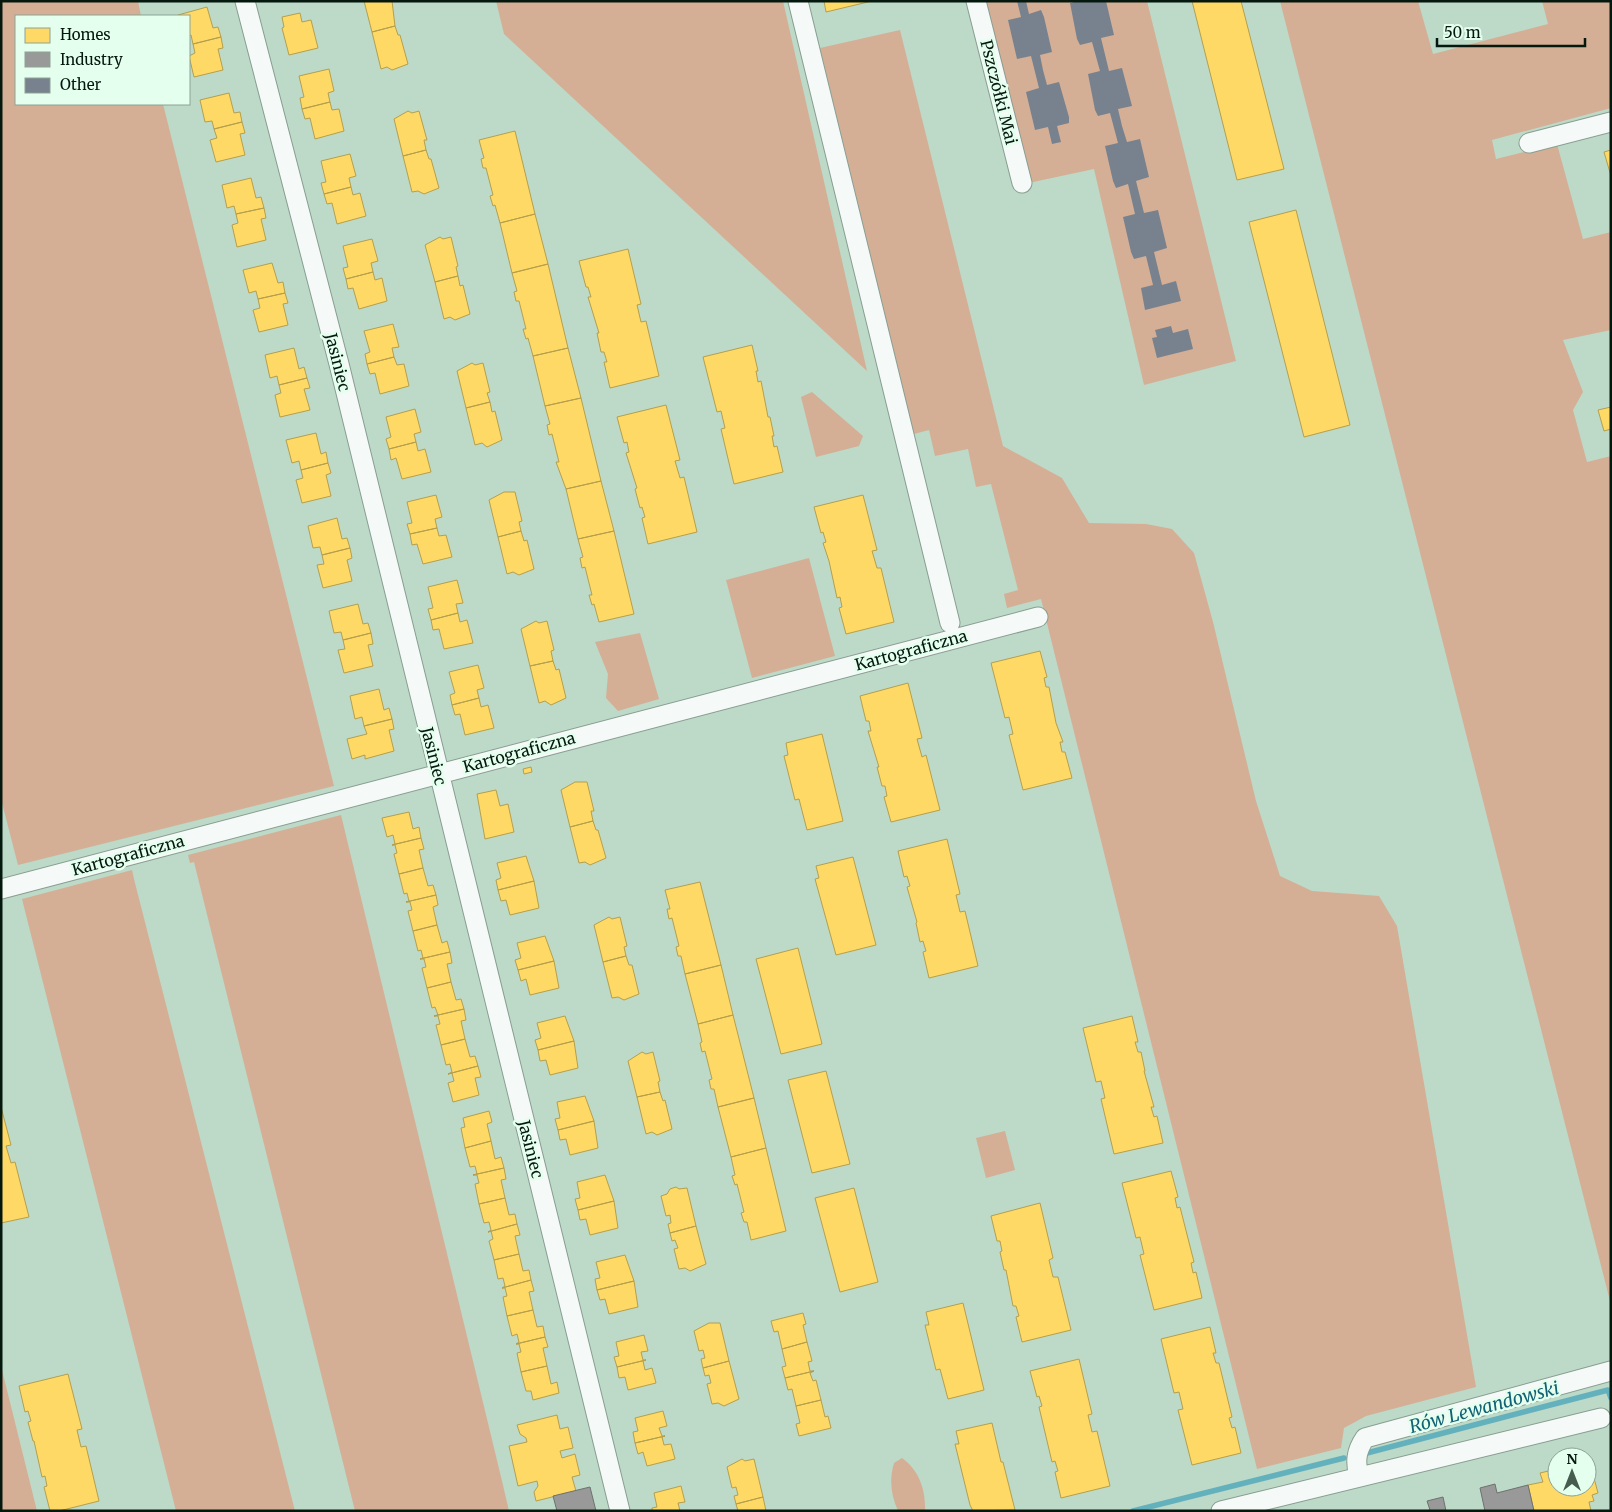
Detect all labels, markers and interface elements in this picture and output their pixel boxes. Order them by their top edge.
legend [15,15,190,105]
scale bar [1437,15,1584,47]
text: 50 m [1444,23,1481,42]
text: Homes [60,25,111,44]
street label: Pszczółki Mai [976,38,1022,146]
text: Industry [60,50,123,69]
text: Other [60,75,102,94]
street label: Jasiniec [321,330,355,393]
street label: Kartograficzna [853,625,970,675]
street label: Jasiniec [417,724,451,787]
street label: Kartograficzna [461,727,578,777]
street label: Kartograficzna [70,830,187,880]
street label: Jasiniec [514,1117,548,1180]
water label: Rów Lewandowski [1407,1376,1561,1438]
north arrow [1547,1447,1597,1497]
text: N [1566,1450,1578,1468]

